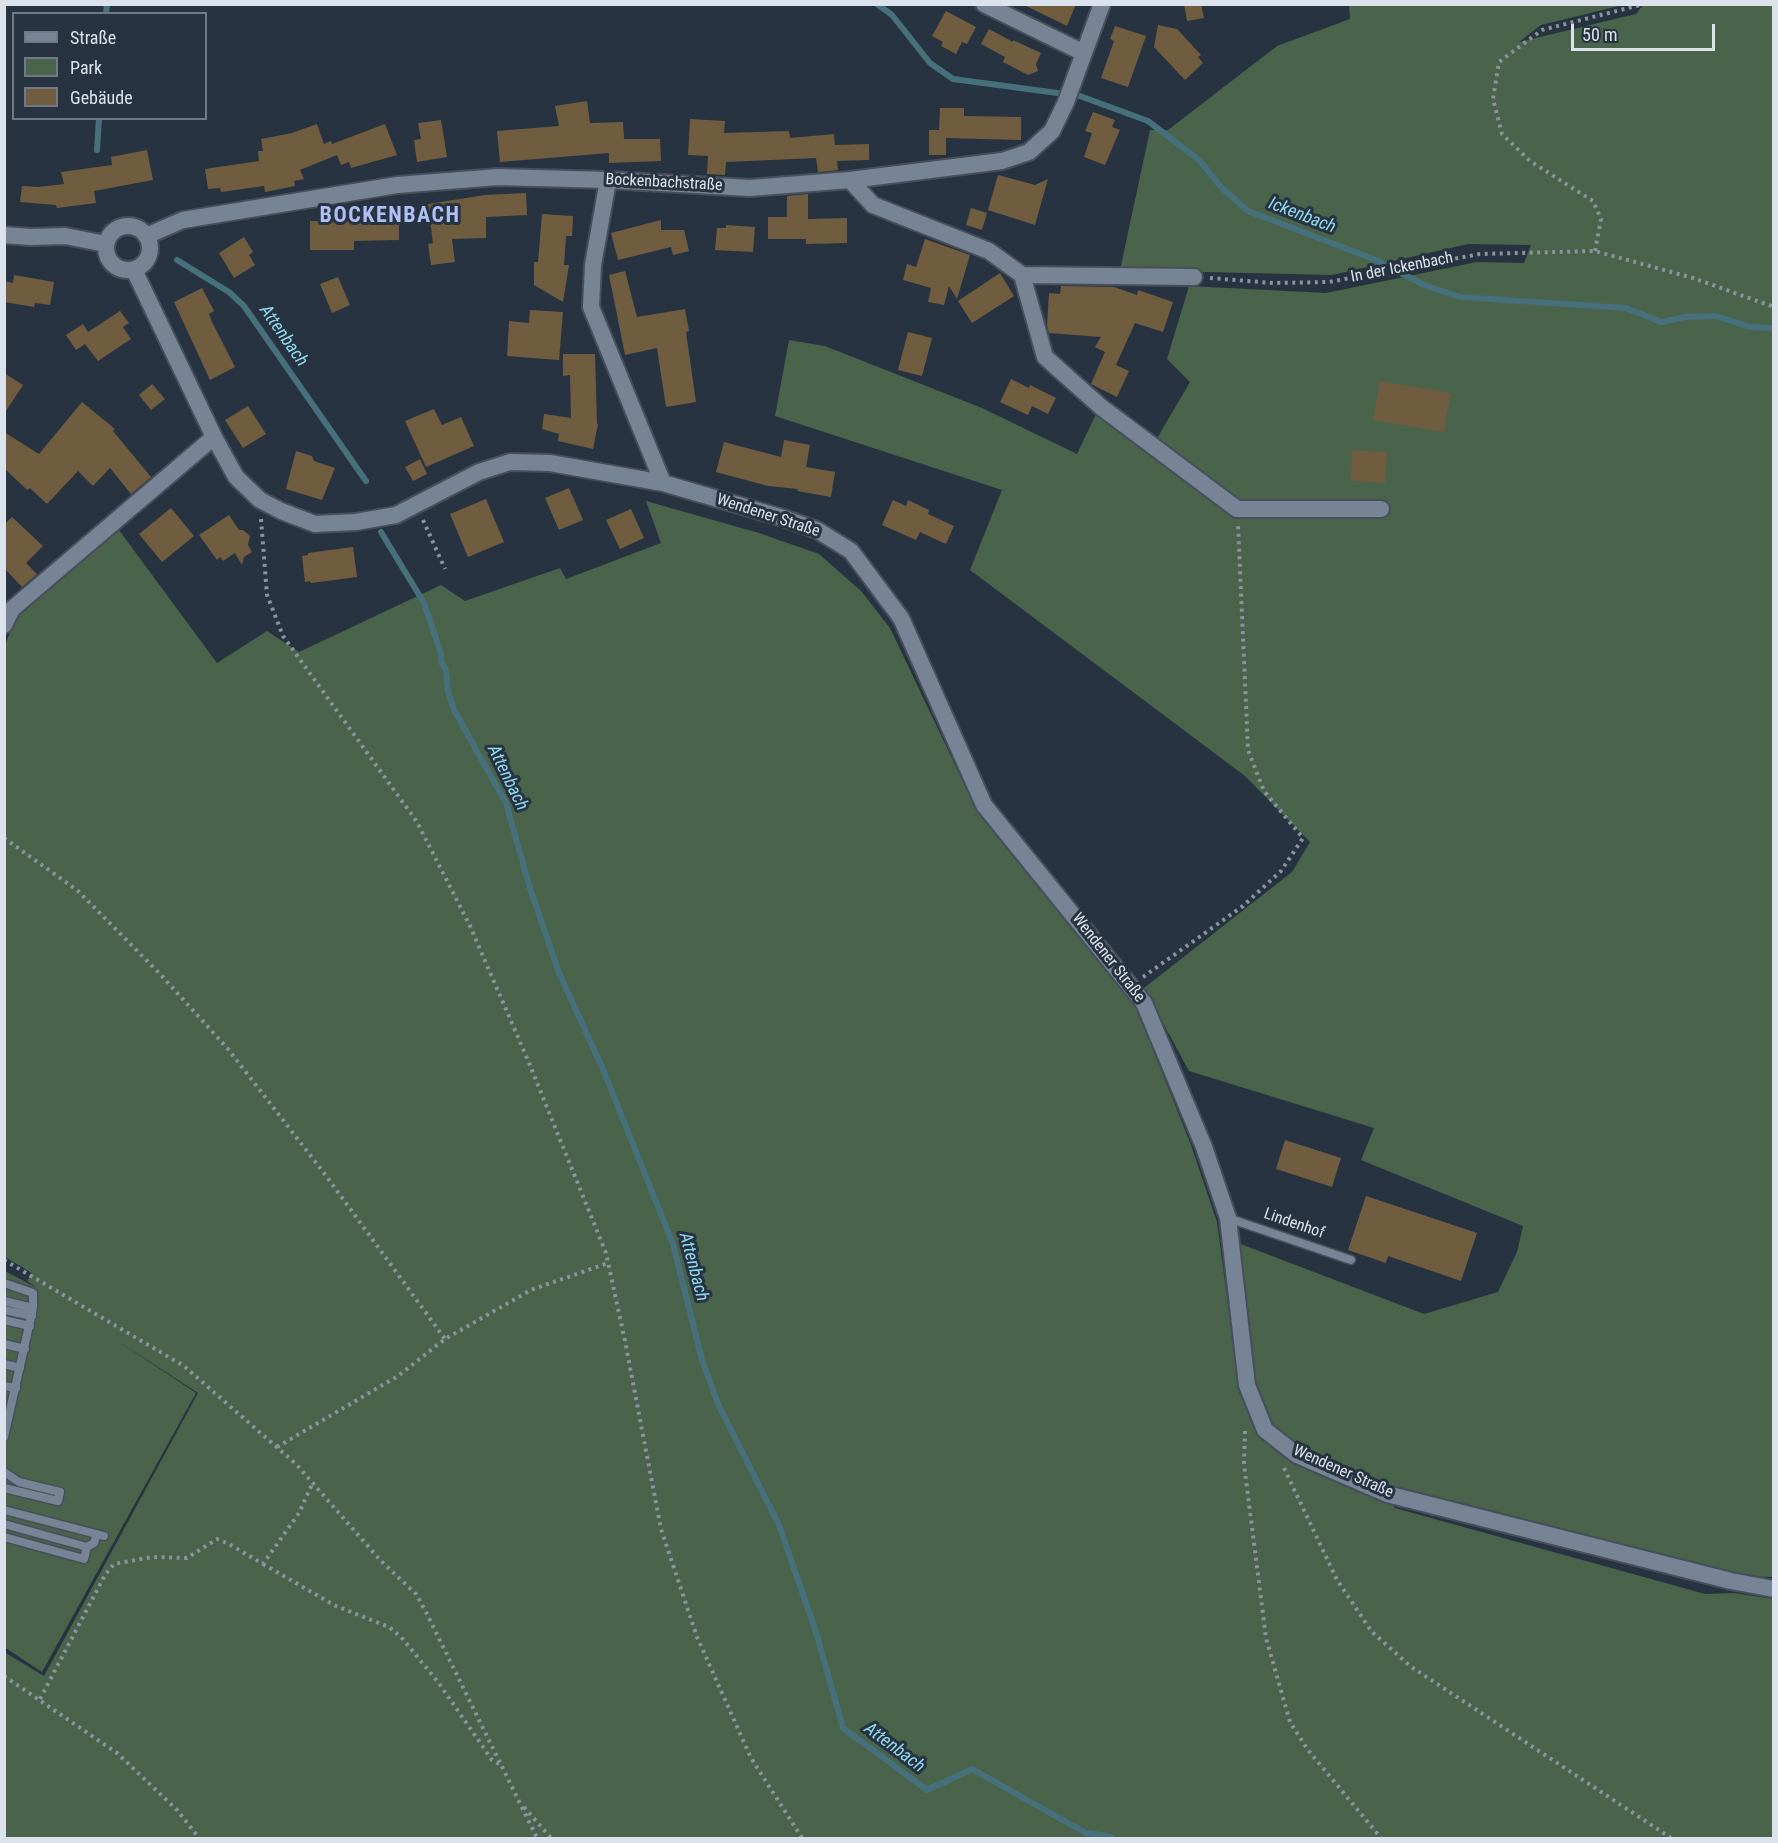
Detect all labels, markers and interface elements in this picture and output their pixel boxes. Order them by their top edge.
legend [12,12,207,120]
scale bar [1574,12,1718,50]
text: 50 m [1582,24,1617,45]
text: Straße [70,27,116,48]
text: Park [70,57,102,78]
text: Gebäude [70,87,133,108]
street label: Bockenbachstraße [605,170,723,196]
water label: Ickenbach [1265,193,1339,239]
district label: BOCKENBACH [320,203,460,229]
street label: In der Ickenbach [1349,249,1455,287]
water label: Attenbach [254,301,312,371]
street label: Wendener Straße [714,490,822,542]
water label: Attenbach [482,742,532,814]
street label: Wendener Straße [1067,910,1149,1006]
street label: Lindenhof [1261,1205,1327,1243]
water label: Attenbach [673,1230,713,1304]
street label: Wendener Straße [1290,1441,1396,1503]
water label: Attenbach [859,1718,929,1778]

